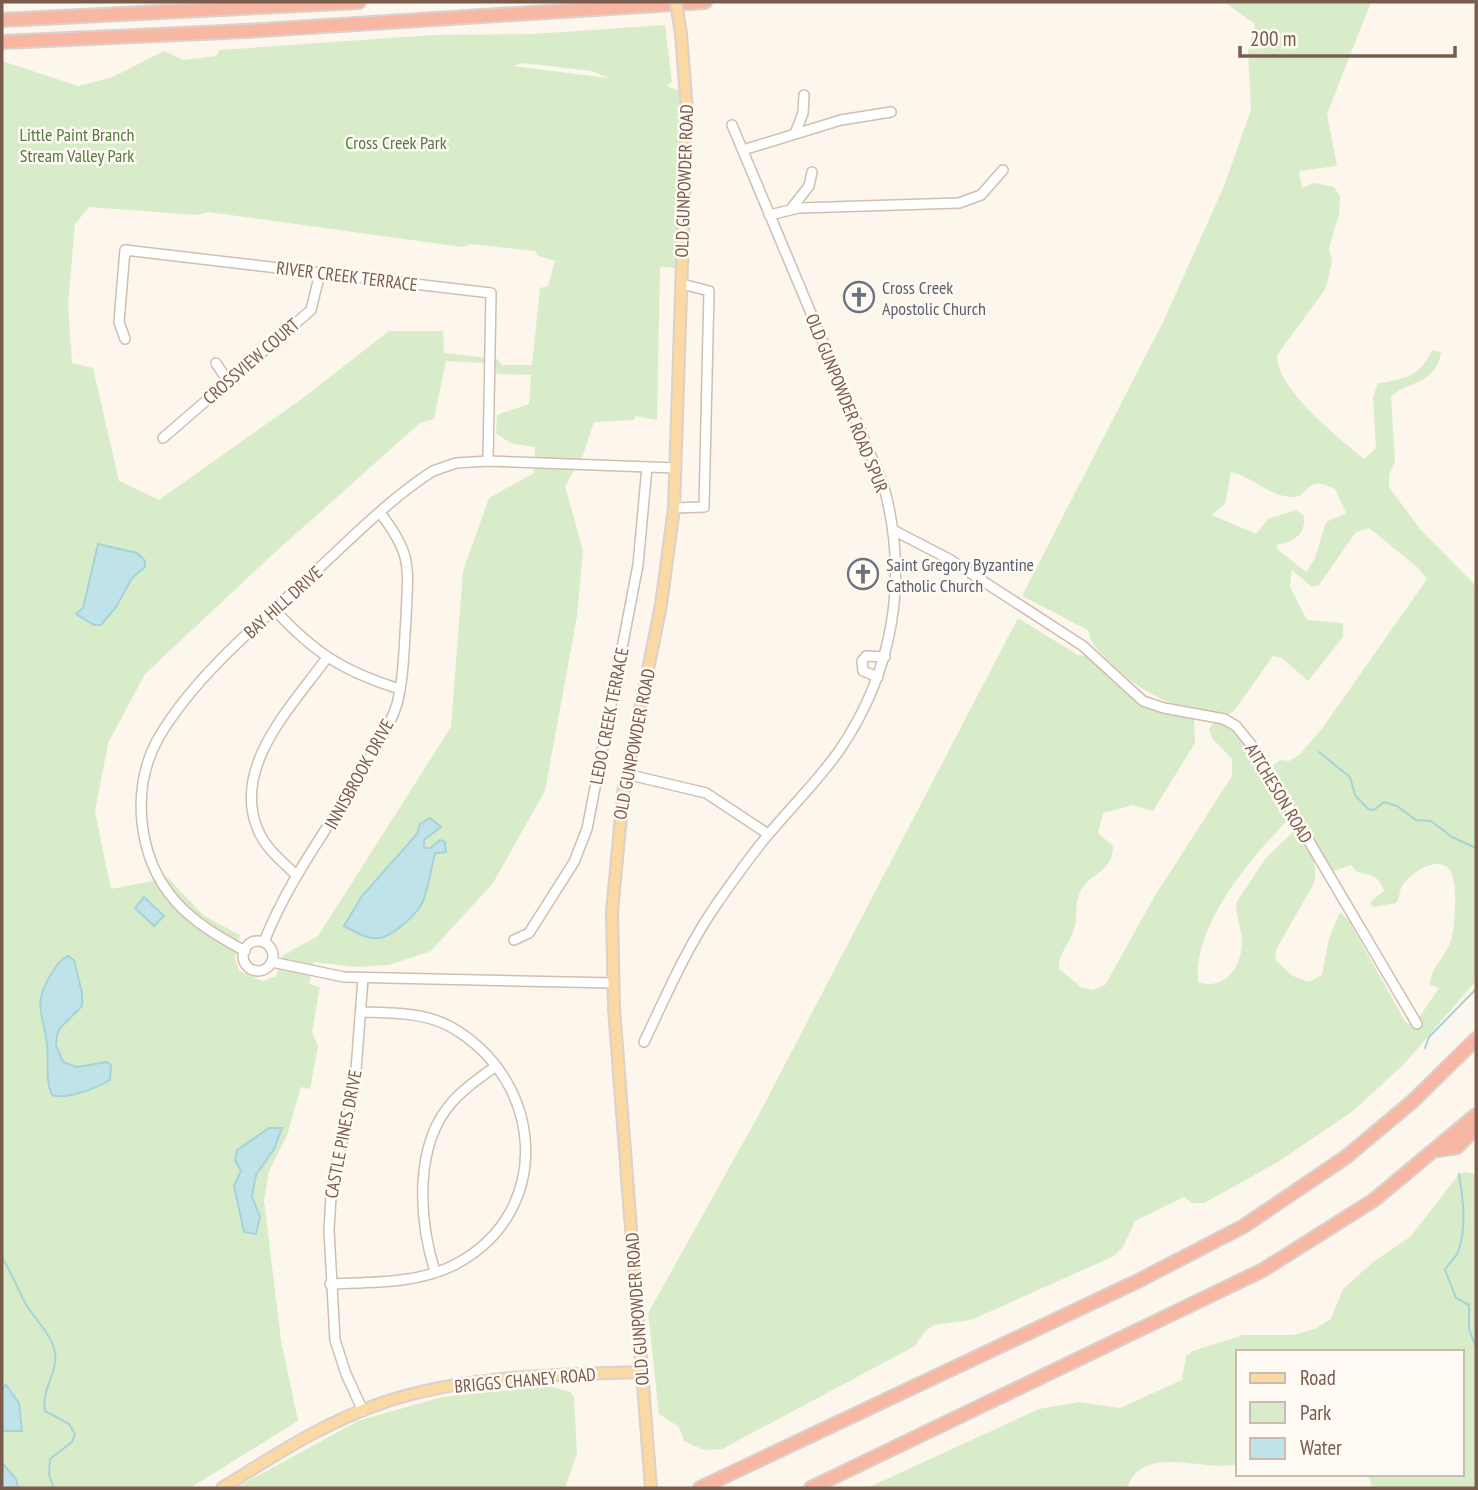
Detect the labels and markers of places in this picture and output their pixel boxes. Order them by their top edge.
place label: Cross Creek Apostolic Church [882,276,986,320]
church icon: Cross Creek Apostolic Church [842,280,876,314]
place label: Saint Gregory Byzantine Catholic Church [886,553,1034,597]
church icon: Saint Gregory Byzantine Catholic Church [846,557,880,591]

